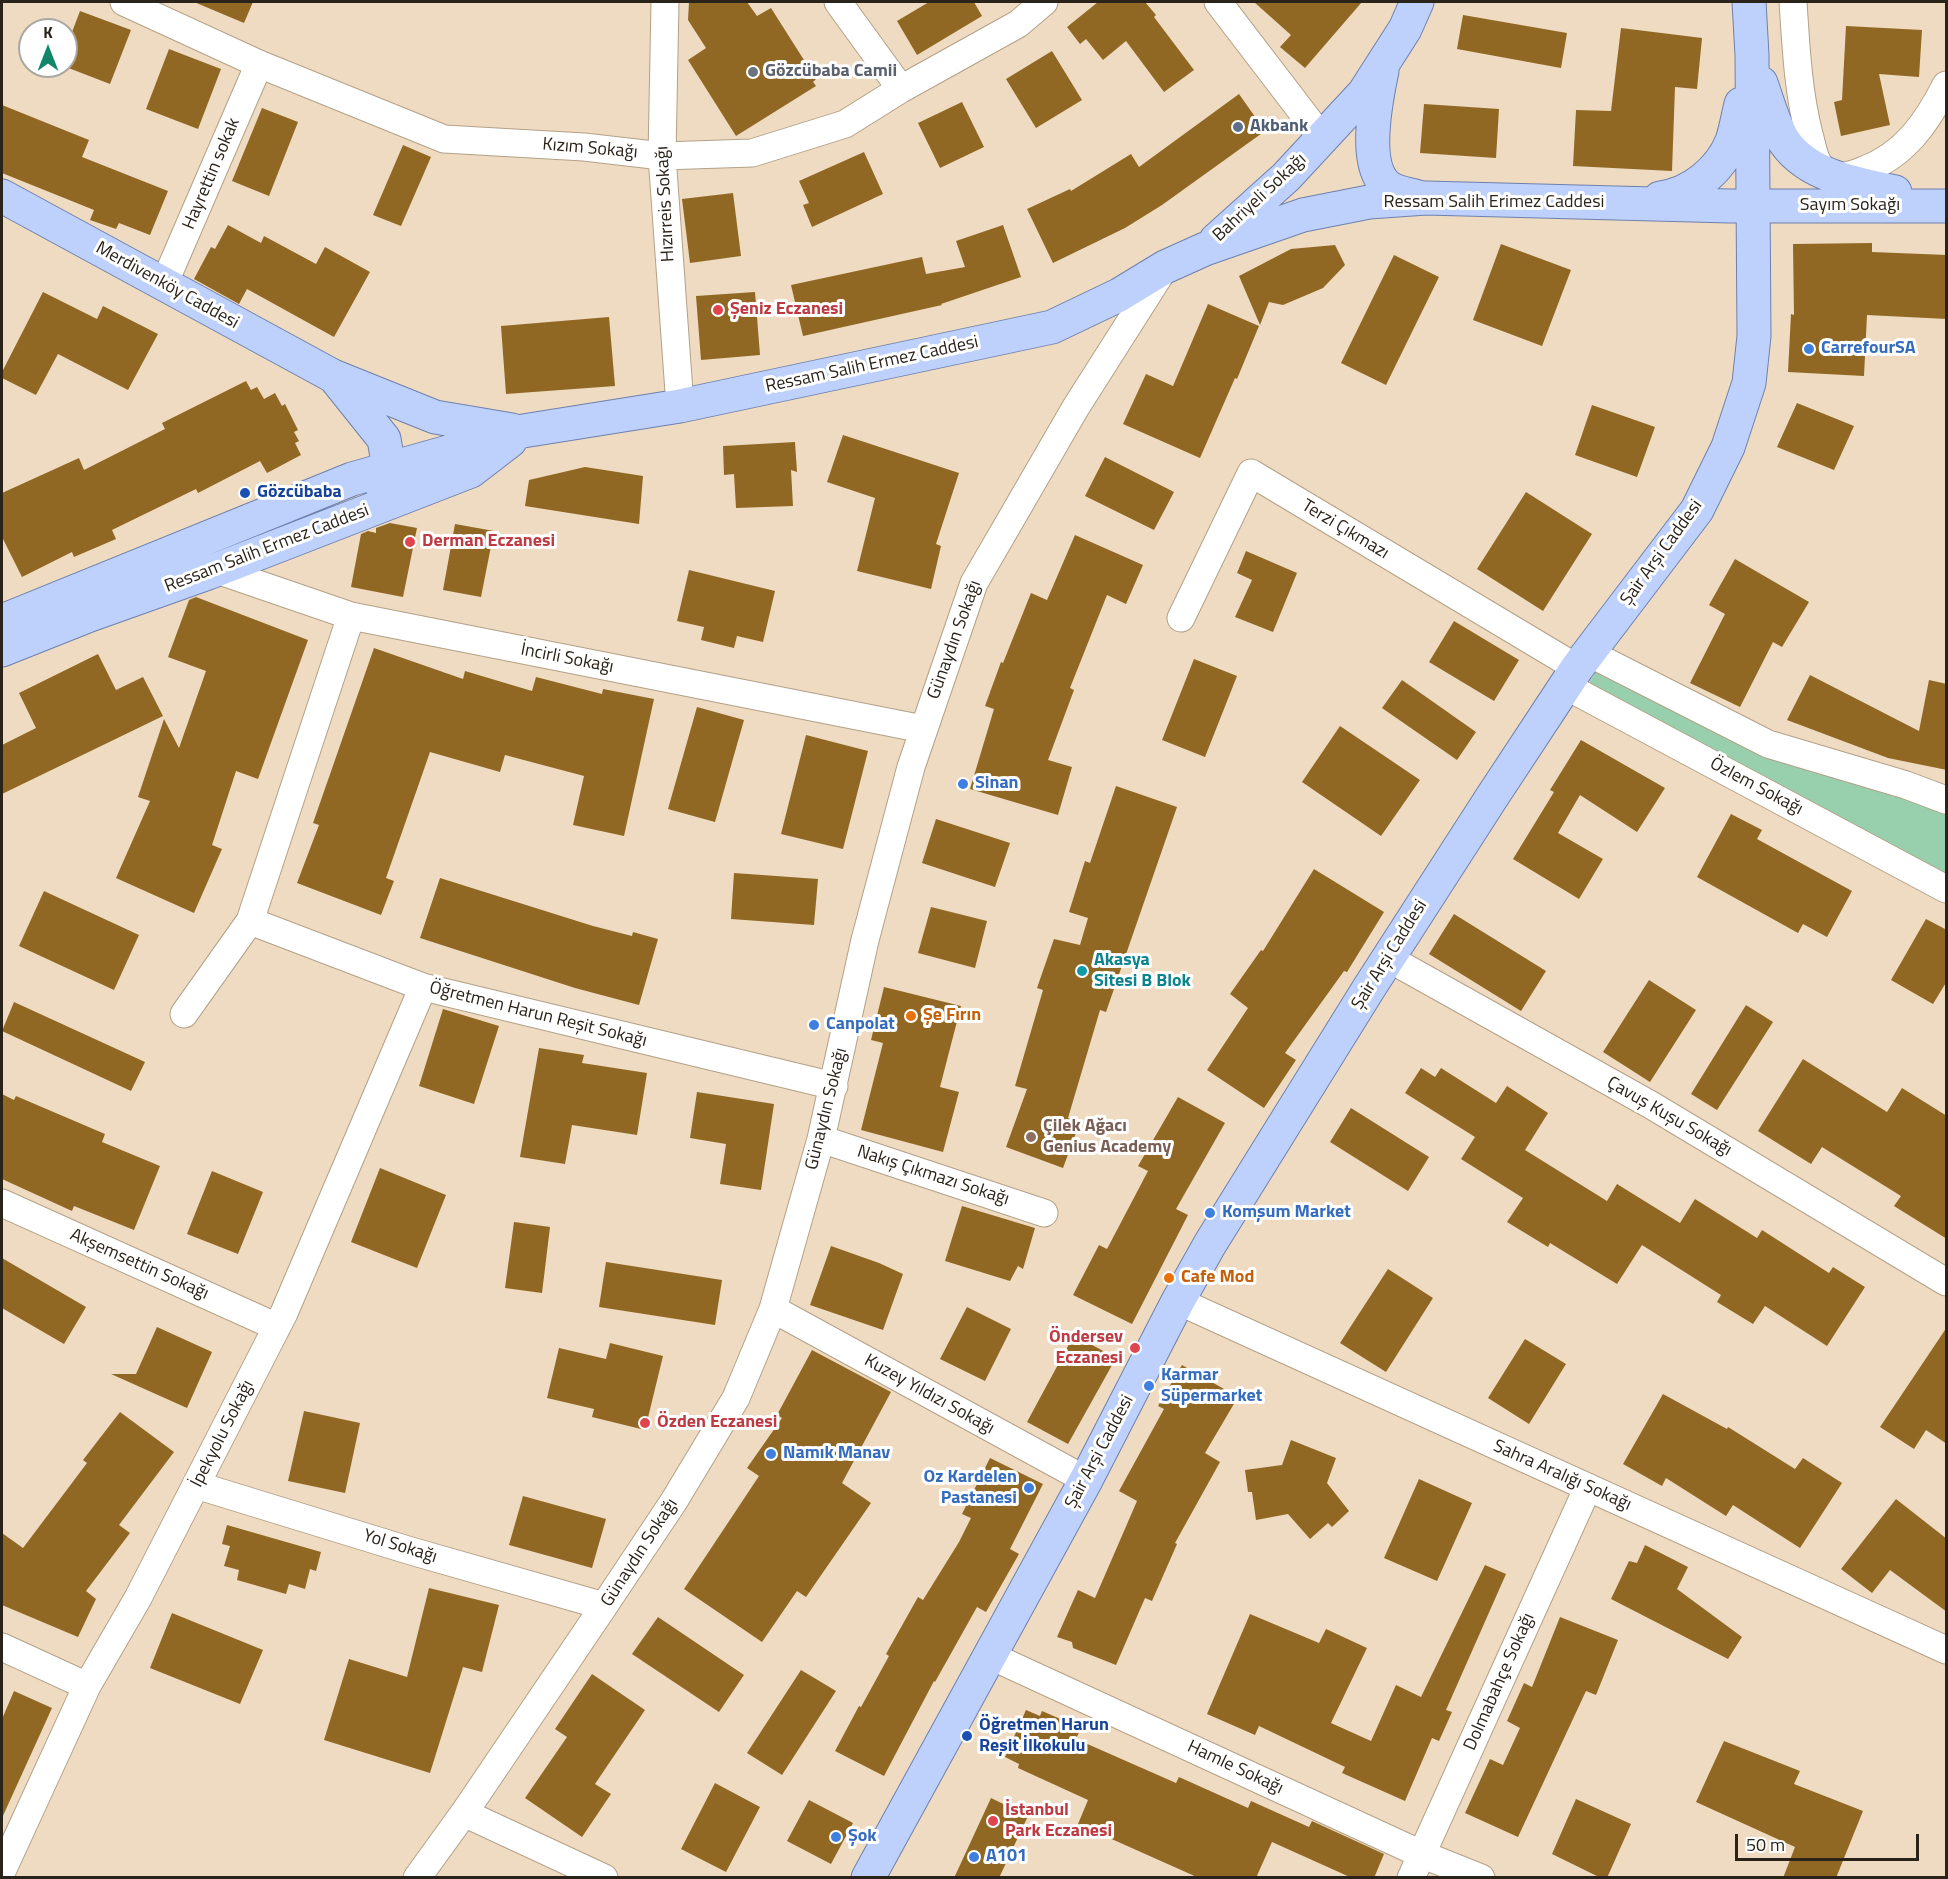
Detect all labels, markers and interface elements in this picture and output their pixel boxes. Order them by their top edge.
north arrow [18,18,78,78]
text: K [43,20,53,44]
place label: Gözcübaba Camii [765,61,897,83]
marker: Gözcübaba Camii [746,65,760,79]
street label: Hayrettin sokak [179,115,245,233]
place label: Akbank [1250,116,1308,138]
marker: Akbank [1231,120,1245,134]
street label: Kızım Sokağı [542,134,638,164]
street label: Hızırreis Sokağı [652,146,680,262]
street label: Bahriyeli Sokağı [1209,149,1311,247]
street label: Ressam Salih Erimez Caddesi [1384,192,1604,214]
street label: Sayım Sokağı [1800,195,1900,217]
street label: Merdivenköy Caddesi [92,238,242,334]
place label: Şeniz Eczanesi [730,299,843,321]
marker: Şeniz Eczanesi [711,303,725,317]
street label: Ressam Salih Ermez Caddesi [764,332,980,398]
place label: CarrefourSA [1821,338,1916,360]
marker: CarrefourSA [1802,342,1816,356]
place label: Gözcübaba [257,482,342,504]
marker: Gözcübaba [238,486,252,500]
street label: Terzi Çıkmazı [1298,496,1392,564]
street label: Şair Arşi Caddesi [1616,496,1708,610]
street label: Ressam Salih Ermez Caddesi [162,500,372,598]
place label: Derman Eczanesi [422,531,555,553]
marker: Derman Eczanesi [403,535,417,549]
street label: Günaydın Sokağı [923,578,987,702]
street label: İncirli Sokağı [519,639,615,679]
street label: Özlem Sokağı [1706,753,1806,821]
place label: Sinan [975,773,1019,795]
marker: Sinan [956,777,970,791]
street label: Şair Arşi Caddesi [1348,896,1432,1014]
place label: Akasya Sitesi B Blok [1094,950,1191,992]
marker: Akasya Sitesi B Blok [1075,964,1089,978]
street label: Öğretmen Harun Reşit Sokağı [427,977,649,1053]
place label: Şe Fırın [923,1005,981,1027]
marker: Şe Fırın [904,1009,918,1023]
place label: Canpolat [826,1014,895,1036]
marker: Canpolat [807,1018,821,1032]
street label: Günaydın Sokağı [801,1046,853,1172]
street label: Çavuş Kuşu Sokağı [1603,1072,1735,1162]
place label: Çilek Ağacı Genius Academy [1043,1116,1171,1158]
marker: Çilek Ağacı Genius Academy [1024,1130,1038,1144]
street label: Nakış Çıkmazı Sokağı [854,1141,1012,1211]
place label: Komşum Market [1222,1202,1351,1224]
marker: Komşum Market [1203,1206,1217,1220]
street label: Akşemsettin Sokağı [66,1225,212,1305]
place label: Cafe Mod [1181,1267,1254,1289]
marker: Cafe Mod [1162,1271,1176,1285]
place label: Öndersev Eczanesi [1049,1327,1123,1370]
marker: Öndersev Eczanesi [1128,1341,1142,1355]
street label: Kuzey Yıldızı Sokağı [860,1350,998,1440]
place label: Karmar Süpermarket [1161,1365,1262,1408]
street label: İpekyolu Sokağı [187,1377,259,1491]
marker: Karmar Süpermarket [1142,1379,1156,1393]
street label: Şair Arşi Caddesi [1061,1392,1139,1512]
place label: Özden Eczanesi [657,1412,777,1434]
marker: Özden Eczanesi [638,1416,652,1430]
street label: Sahra Aralığı Sokağı [1490,1436,1634,1516]
place label: Namık Manav [783,1443,890,1465]
marker: Namık Manav [764,1447,778,1461]
place label: Oz Kardelen Pastanesi [924,1467,1017,1510]
marker: Oz Kardelen Pastanesi [1022,1481,1036,1495]
street label: Günaydın Sokağı [597,1495,683,1611]
street label: Yol Sokağı [360,1526,440,1568]
street label: Dolmabahçe Sokağı [1460,1610,1540,1754]
place label: Öğretmen Harun Reşit İlkokulu [979,1715,1109,1758]
marker: Öğretmen Harun Reşit İlkokulu [960,1729,974,1743]
street label: Hamle Sokağı [1184,1736,1286,1800]
place label: İstanbul Park Eczanesi [1005,1800,1112,1842]
marker: İstanbul Park Eczanesi [986,1814,1000,1828]
scale bar [1738,1822,1922,1860]
place label: Şok [848,1826,877,1848]
marker: Şok [829,1830,843,1844]
text: 50 m [1746,1831,1785,1858]
place label: A101 [986,1846,1027,1868]
marker: A101 [967,1850,981,1864]

